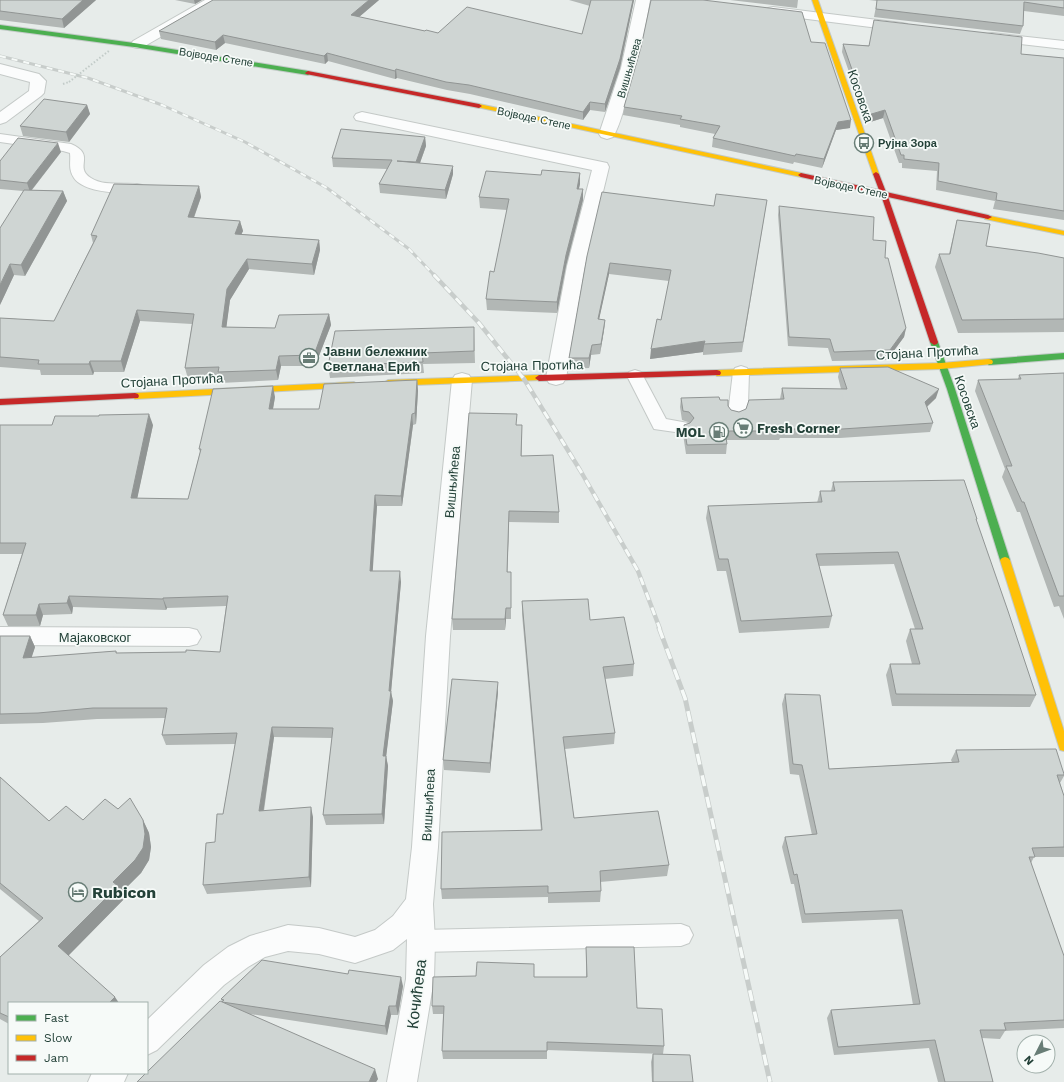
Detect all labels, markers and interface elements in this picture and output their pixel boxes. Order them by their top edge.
street label: Вишњићева [615,36,644,99]
street label: Војводе Степе [178,45,254,70]
street label: Косовска [844,68,877,125]
street label: Војводе Степе [496,104,572,133]
bus stop icon: Рујна Зора [853,132,875,154]
place label: Рујна Зора [878,137,938,150]
street label: Војводе Степе [813,173,889,202]
street label: Стојана Протића [875,342,979,363]
place label: Јавни бележник Светлана Ерић [323,344,427,374]
office icon: Јавни бележник Светлана Ерић [298,347,320,369]
street label: Стојана Протића [481,357,584,374]
street label: Стојана Протића [120,370,224,391]
street label: Косовска [951,374,984,431]
supermarket icon: Fresh Corner [732,417,754,439]
fuel station icon: MOL [708,421,730,443]
place label: Fresh Corner [757,421,840,436]
place label: MOL [676,425,705,440]
street label: Вишњићева [442,444,463,519]
street label: Мајаковског [59,630,131,645]
street label: Вишњићева [419,768,438,842]
hotel icon: Rubicon [67,881,89,903]
place label: Rubicon [92,883,156,902]
street label: Кочићева [403,958,430,1030]
legend [8,1002,148,1074]
text: Fast [44,1011,69,1025]
text: Slow [44,1031,72,1045]
north arrow [1016,1034,1056,1074]
text: Jam [44,1051,69,1065]
text: N [1021,1053,1036,1068]

